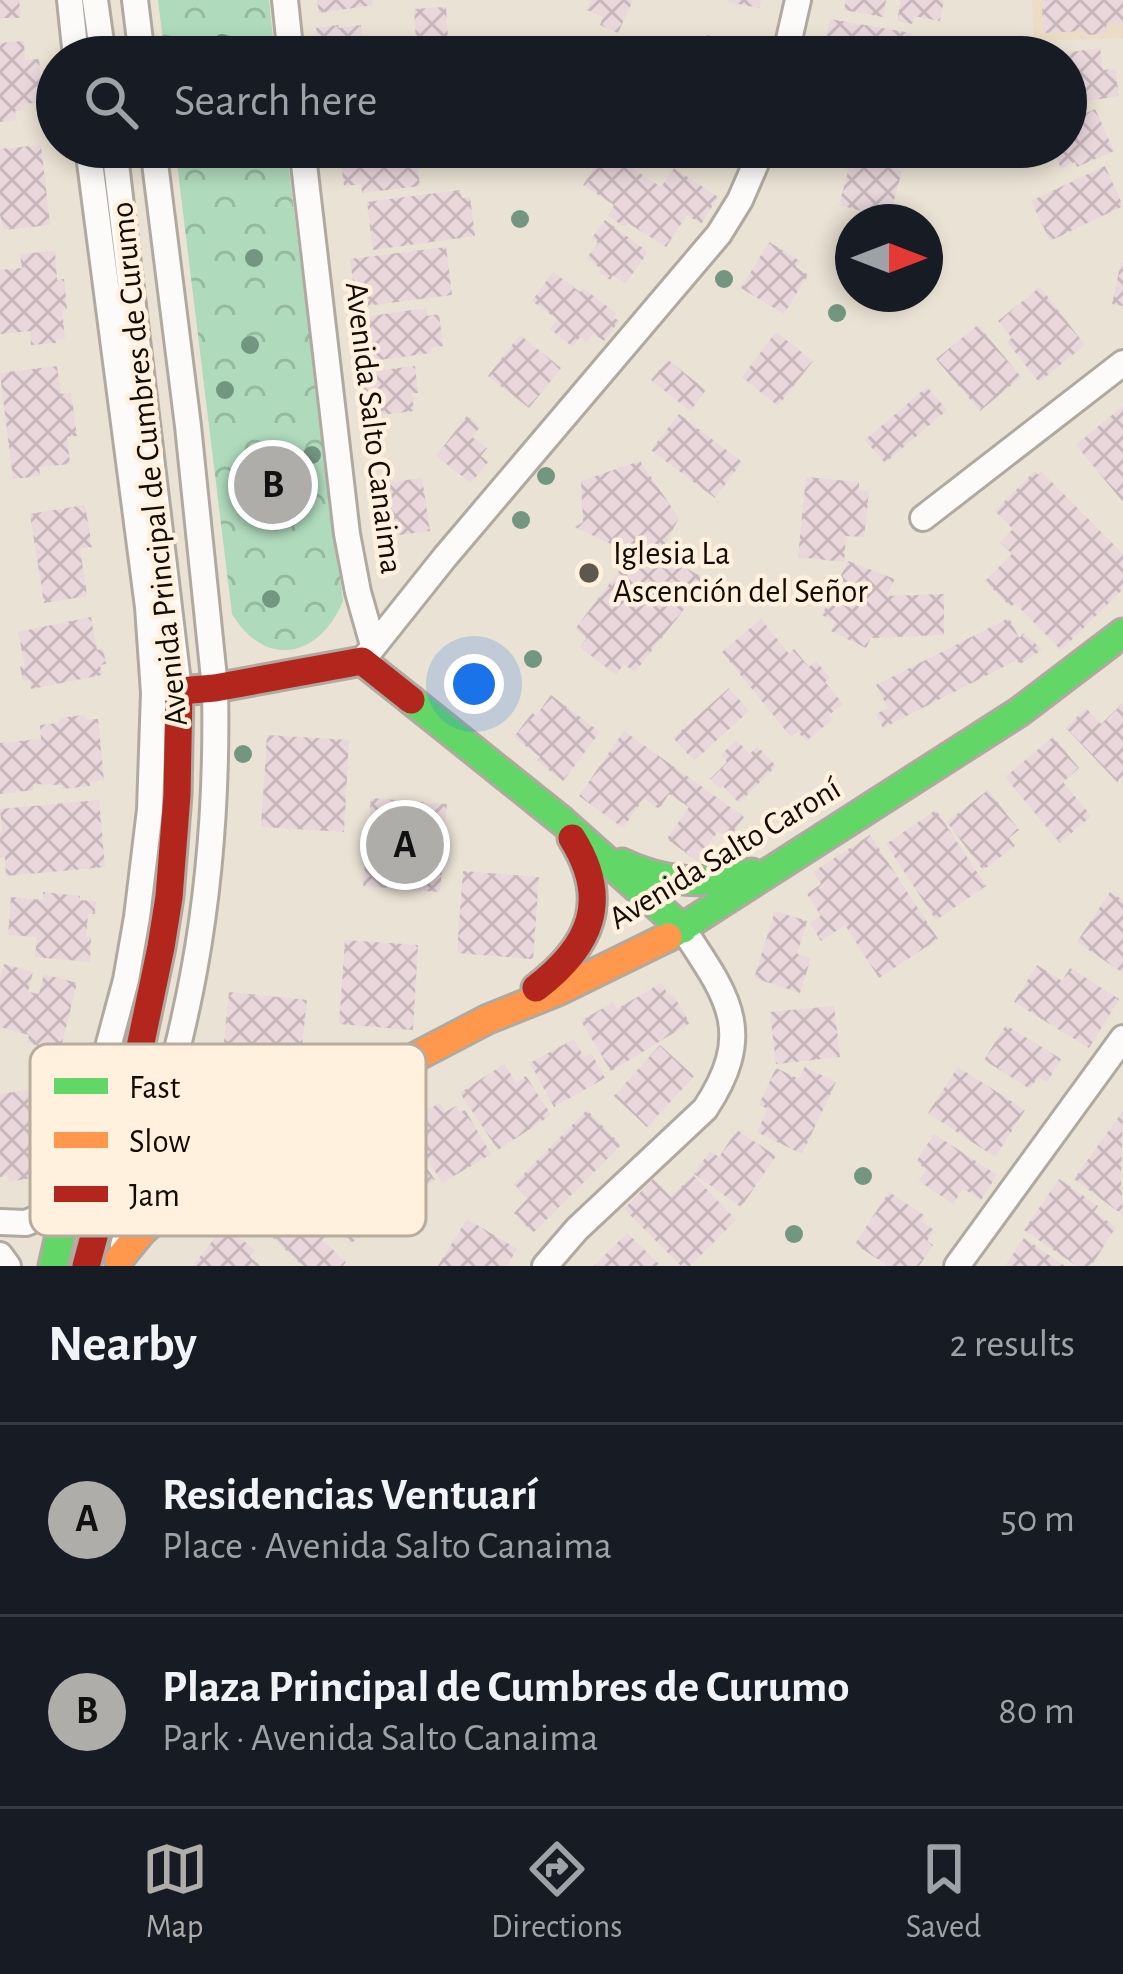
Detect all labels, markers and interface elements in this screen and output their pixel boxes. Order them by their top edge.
search box [36,36,1087,168]
icon: search [78,69,144,135]
text: Search here [174,79,377,124]
street label: Avenida Principal de Cumbres de Curumo [106,200,194,728]
north arrow [835,204,943,312]
street label: Avenida Salto Canaima [339,280,407,576]
pin: B [234,440,312,530]
place label: Iglesia La Ascención del Señor [613,538,868,609]
marker: Iglesia La Ascención del Señor [576,560,602,586]
your location [444,654,504,714]
street label: Avenida Salto Caroní [604,771,847,936]
pin: A [366,800,444,890]
legend [30,1044,426,1236]
text: Fast [129,1072,181,1105]
text: Slow [129,1126,190,1159]
text: Jam [129,1180,180,1213]
text: Nearby [48,1319,197,1370]
text: 2 results [949,1325,1075,1364]
text: Residencias Ventuarí [162,1473,538,1518]
text: A [75,1500,99,1539]
text: 50 m [1000,1500,1075,1539]
text: Place · Avenida Salto Canaima [162,1527,612,1566]
text: Plaza Principal de Cumbres de Curumo [162,1665,850,1710]
text: B [76,1692,98,1731]
text: 80 m [998,1692,1075,1731]
text: Park · Avenida Salto Canaima [162,1719,599,1758]
tab: Map [142,1836,208,1948]
tab: Directions [491,1836,622,1948]
tab: Saved [906,1836,981,1948]

